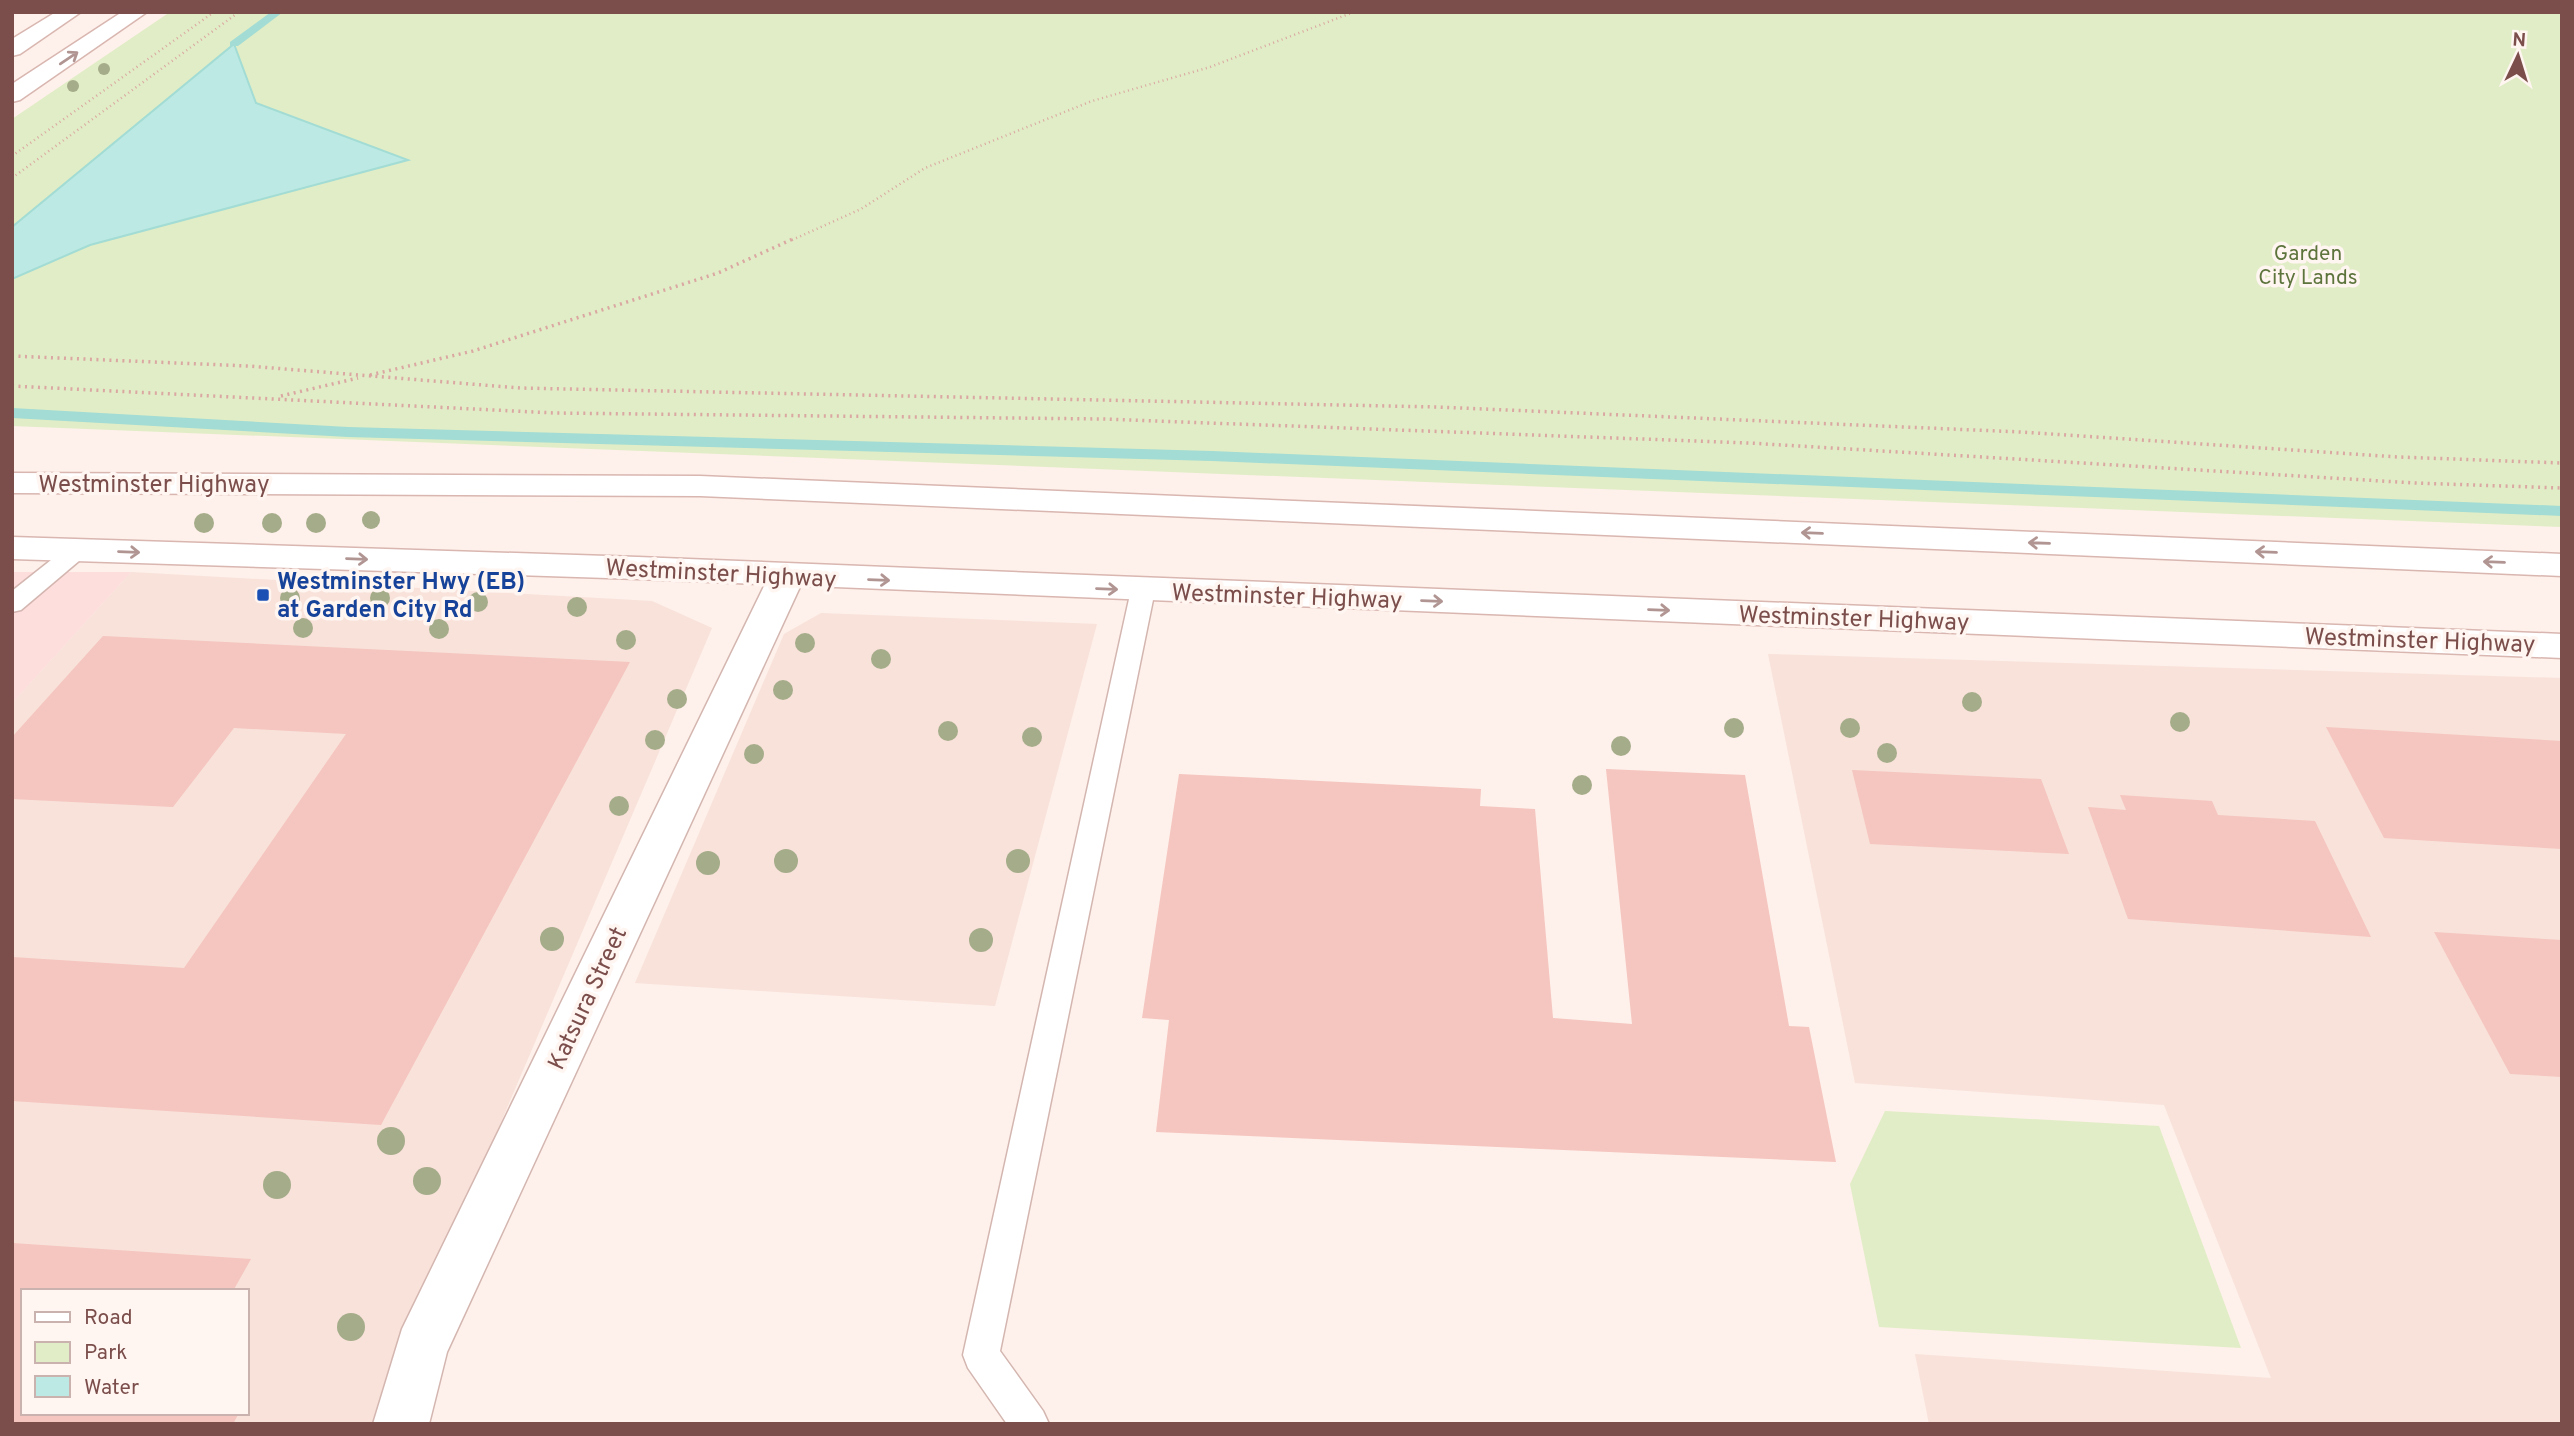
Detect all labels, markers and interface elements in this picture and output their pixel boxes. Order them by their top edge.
north arrow [2483,21,2553,91]
text: N [2511,29,2527,53]
one-way arrow [59,50,78,65]
park label: Garden City Lands [2258,241,2358,292]
street label: Westminster Highway [38,471,270,501]
one-way arrow [1800,527,1823,540]
one-way arrow [2028,536,2051,549]
one-way arrow [118,545,141,558]
one-way arrow [2255,546,2278,559]
one-way arrow [345,552,368,565]
street label: Westminster Highway [605,554,837,596]
one-way arrow [2482,555,2505,568]
place label: Westminster Hwy (EB) at Garden City Rd [277,568,525,626]
one-way arrow [868,573,891,587]
street label: Westminster Highway [1171,579,1403,617]
one-way arrow [1095,582,1118,595]
marker: Westminster Hwy (EB) at Garden City Rd [255,587,271,603]
one-way arrow [1420,595,1443,608]
street label: Westminster Highway [1738,601,1970,639]
one-way arrow [1647,604,1670,617]
street label: Westminster Highway [2304,623,2536,661]
street label: Katsura Street [543,922,635,1075]
legend [21,1289,248,1415]
text: Road [84,1305,133,1332]
text: Park [84,1340,127,1367]
text: Water [84,1375,139,1402]

